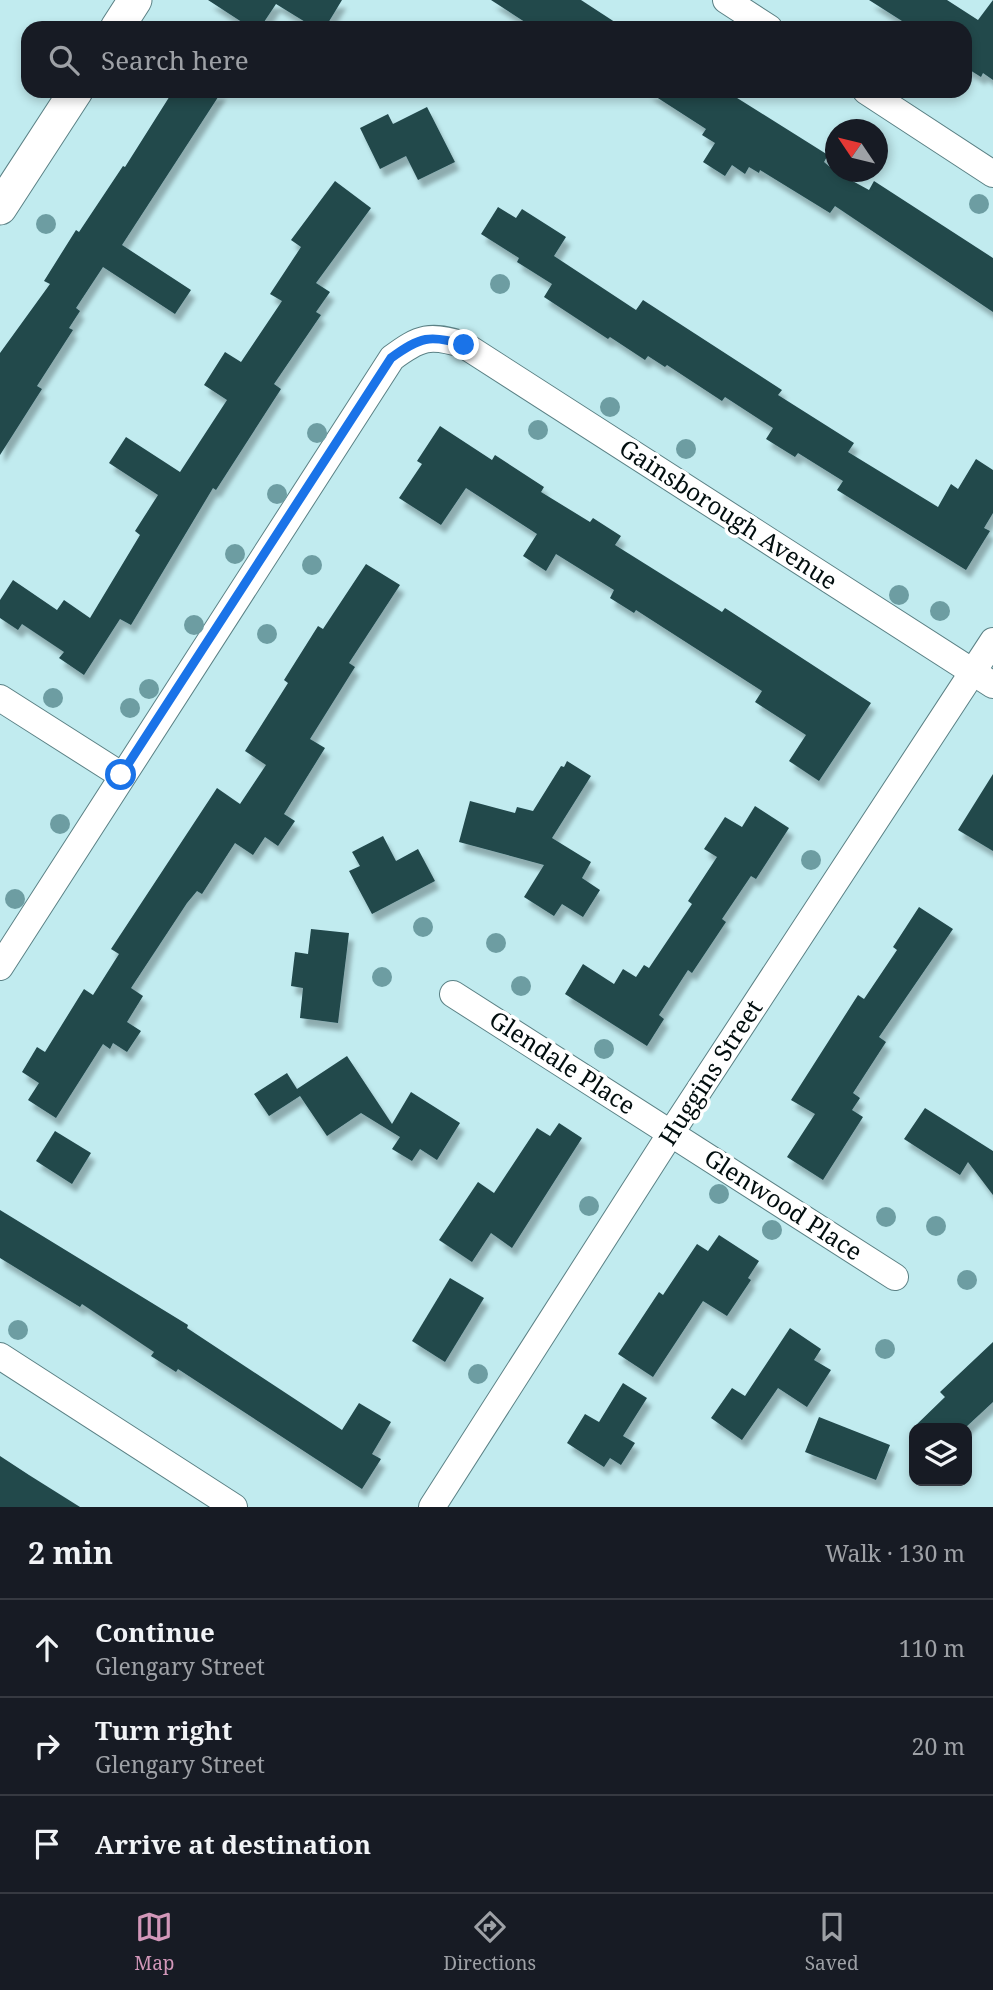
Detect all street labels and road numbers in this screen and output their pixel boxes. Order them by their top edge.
street label: Gainsborough Avenue [613,431,844,597]
street label: Huggins Street [650,993,769,1151]
street label: Glendale Place [483,1002,642,1121]
street label: Glenwood Place [698,1140,869,1267]

